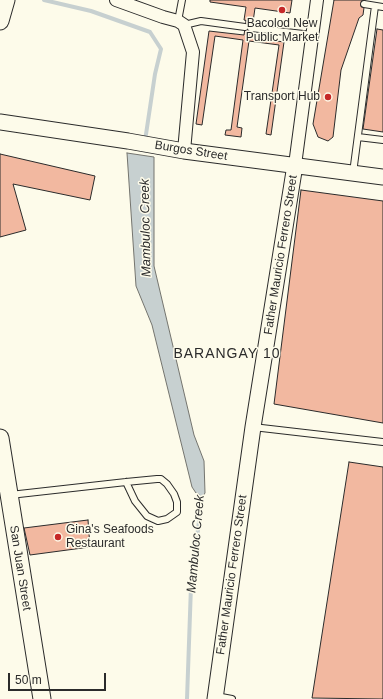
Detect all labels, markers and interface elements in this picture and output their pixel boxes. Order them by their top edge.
marker: Bacolod New Public Market [277,5,287,15]
place label: Bacolod New Public Market [246,17,318,45]
place label: Transport Hub [244,90,320,104]
marker: Transport Hub [323,92,333,102]
street label: Burgos Street [154,138,228,164]
street label: Father Mauricio Ferrero Street [261,174,301,336]
water label: Mambuloc Creek [137,179,155,277]
district label: BARANGAY 10 [173,346,281,362]
water label: Mambuloc Creek [184,494,208,594]
street label: Father Mauricio Ferrero Street [214,494,250,656]
place label: Gina's Seafoods Restaurant [66,523,154,551]
street label: San Juan Street [6,524,34,612]
marker: Gina's Seafoods Restaurant [53,532,63,542]
scale bar [10,665,108,691]
text: 50 m [15,673,42,687]

